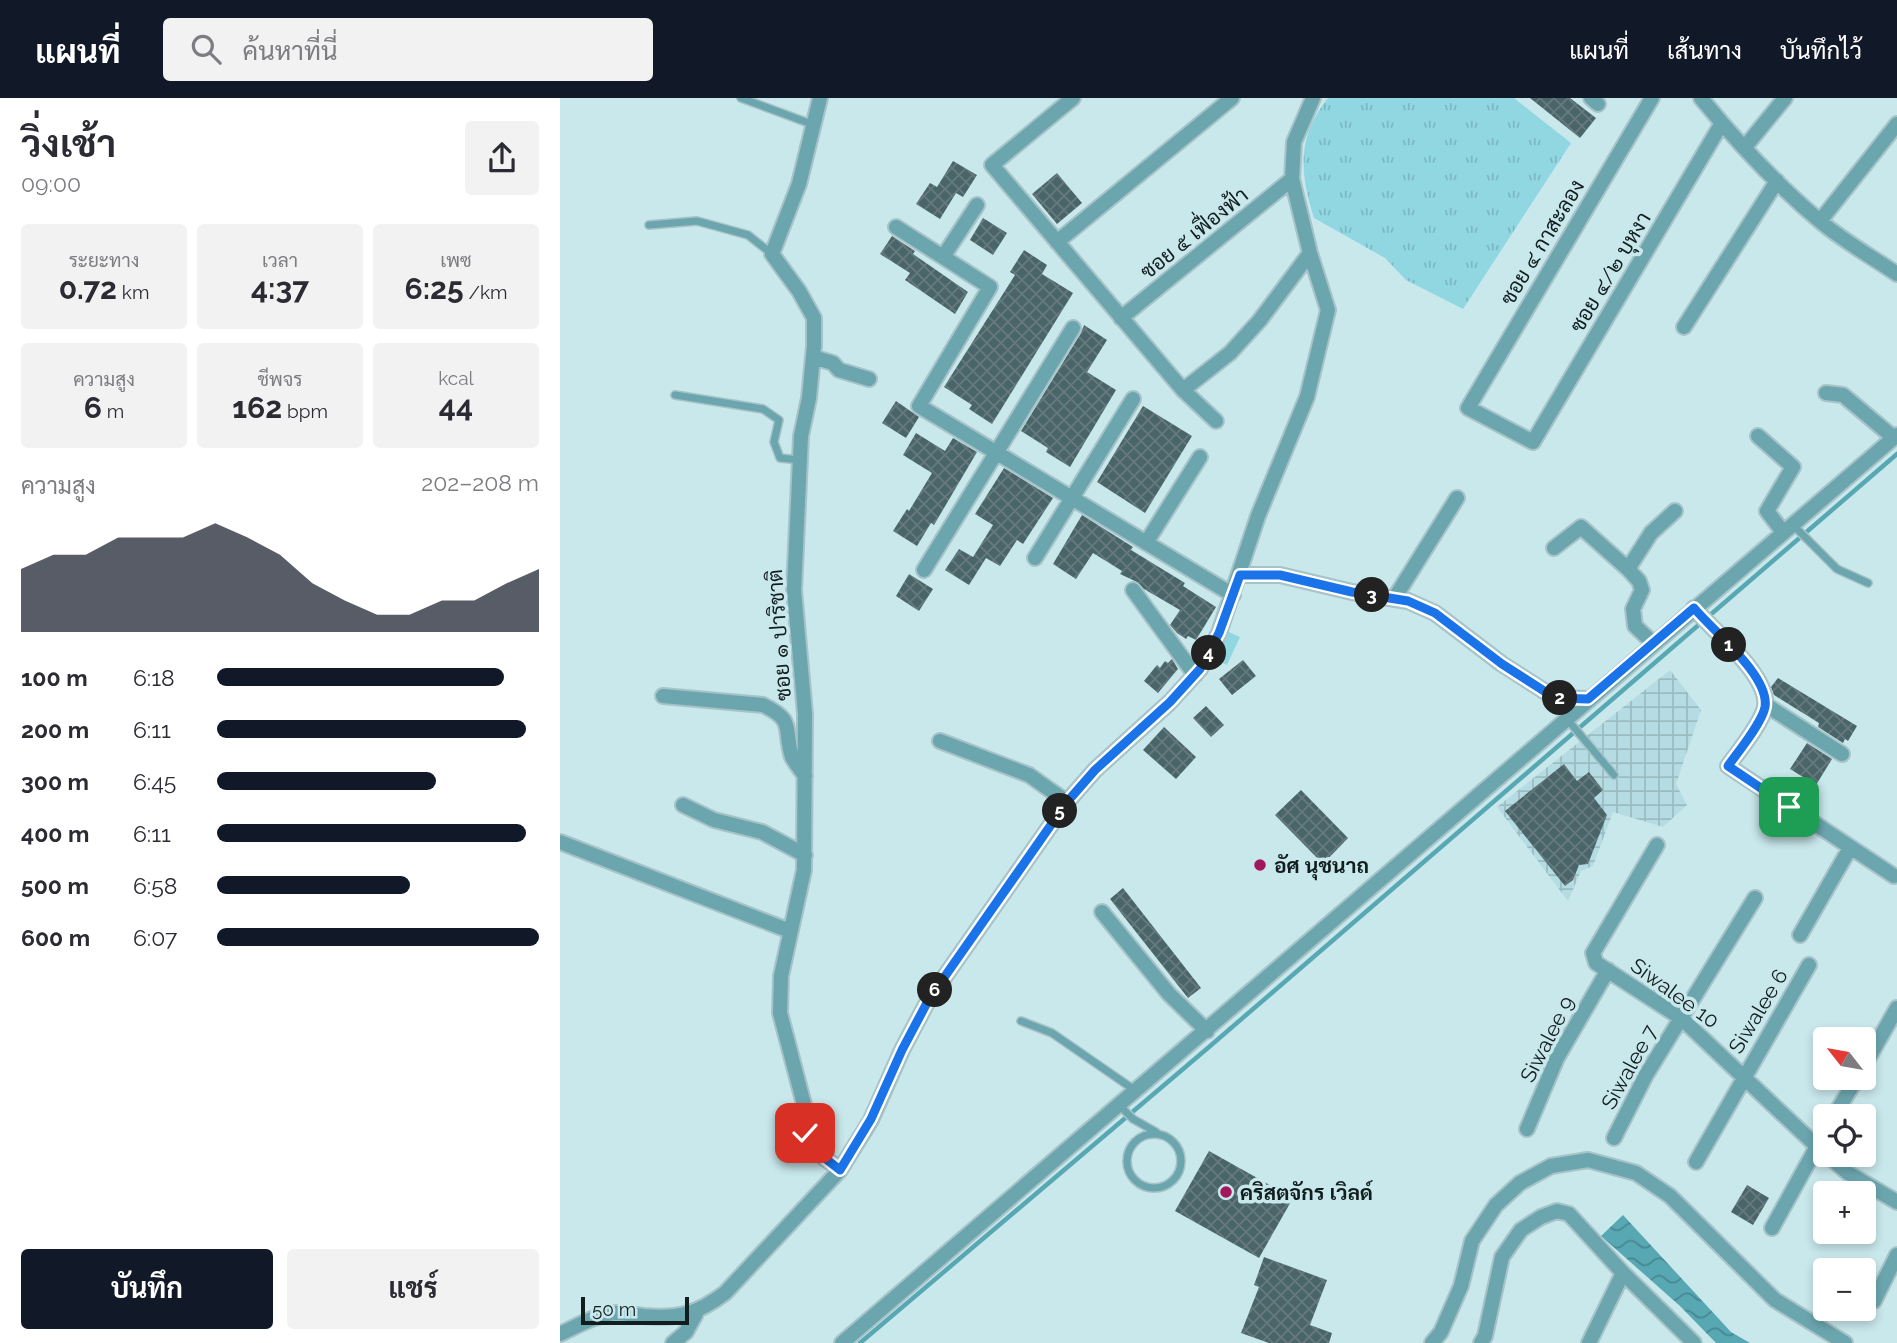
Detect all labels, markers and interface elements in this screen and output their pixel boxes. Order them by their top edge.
search box [163,18,653,81]
icon: search [187,30,225,68]
text: แผนที่ [35,32,121,71]
text: ค้นหาที่นี่ [243,36,338,66]
text: แผนที่ [1569,36,1629,65]
text: เส้นทาง [1667,36,1742,65]
text: บันทึกไว้ [1780,36,1862,65]
text: วิ่งเช้า [21,121,116,166]
button: share [465,121,539,195]
text: 09:00 [21,170,81,197]
street label: ซอย ๔ กาสะลอง [1495,175,1589,309]
street label: ซอย ๕ เฟื่องฟ้า [1131,177,1253,284]
street label: ซอย ๔/๒ บุหงา [1564,207,1657,338]
text: ระยะทาง [69,249,139,271]
text: เวลา [262,249,298,271]
text: เพซ [440,249,472,271]
text: 0.72 [59,271,117,306]
text: 4:37 [251,271,309,306]
text: 6:25 [404,271,464,306]
text: km [117,281,149,303]
text: /km [464,281,508,303]
text: kcal [438,367,474,389]
text: ความสูง [73,368,135,390]
text: ชีพจร [258,368,302,390]
text: 44 [439,389,473,424]
text: 6 [84,390,102,425]
text: 162 [232,390,282,425]
text: m [102,400,124,422]
text: bpm [282,400,328,422]
text: 202–208 m [421,469,539,496]
text: ความสูง [21,472,96,499]
street label: ซอย ๑ ปาริชาติ [762,568,796,702]
pin: 3 [1354,578,1390,612]
text: 3 [1366,583,1377,605]
pin: 1 [1712,628,1746,662]
text: 1 [1724,633,1733,655]
pin: 4 [1192,636,1226,670]
text: 4 [1203,641,1214,663]
text: 100 m [21,664,88,691]
text: 6:18 [133,664,175,691]
pin: 2 [1542,680,1578,716]
text: 2 [1554,686,1565,708]
text: 200 m [21,716,89,743]
text: 6:11 [133,716,171,743]
text: 300 m [21,768,89,795]
text: 6:45 [133,768,176,795]
pin [1759,777,1819,837]
icon: arrive [1770,788,1808,826]
pin: 5 [1042,794,1078,828]
text: 5 [1054,799,1065,821]
text: 400 m [21,820,89,847]
text: 6:11 [133,820,171,847]
place label: อัศ นุชนาถ [1274,853,1369,881]
marker: อัศ นุชนาถ [1252,857,1268,873]
text: 500 m [21,872,89,899]
text: 6:58 [133,872,177,899]
text: 600 m [21,924,90,951]
text: 6:07 [133,924,177,951]
street label: Siwalee 10 [1626,953,1724,1033]
street label: Siwalee 6 [1723,964,1793,1058]
pin: 6 [918,972,952,1008]
text: 6 [929,978,940,1000]
street label: Siwalee 9 [1515,992,1579,1086]
street label: Siwalee 7 [1596,1020,1663,1114]
north arrow [1813,1027,1876,1090]
map controls [1813,1027,1876,1321]
pin [775,1103,835,1163]
button: locate [1813,1104,1876,1167]
icon: check [786,1114,824,1152]
place label: คริสตจักร เวิลด์ [1240,1180,1374,1205]
button: + [1813,1181,1876,1244]
marker: คริสตจักร เวิลด์ [1218,1184,1234,1200]
button: บันทึก [21,1249,273,1329]
button: แชร์ [287,1249,539,1329]
button: − [1813,1258,1876,1321]
scale bar [581,1294,690,1326]
text: 50 m [592,1298,636,1320]

